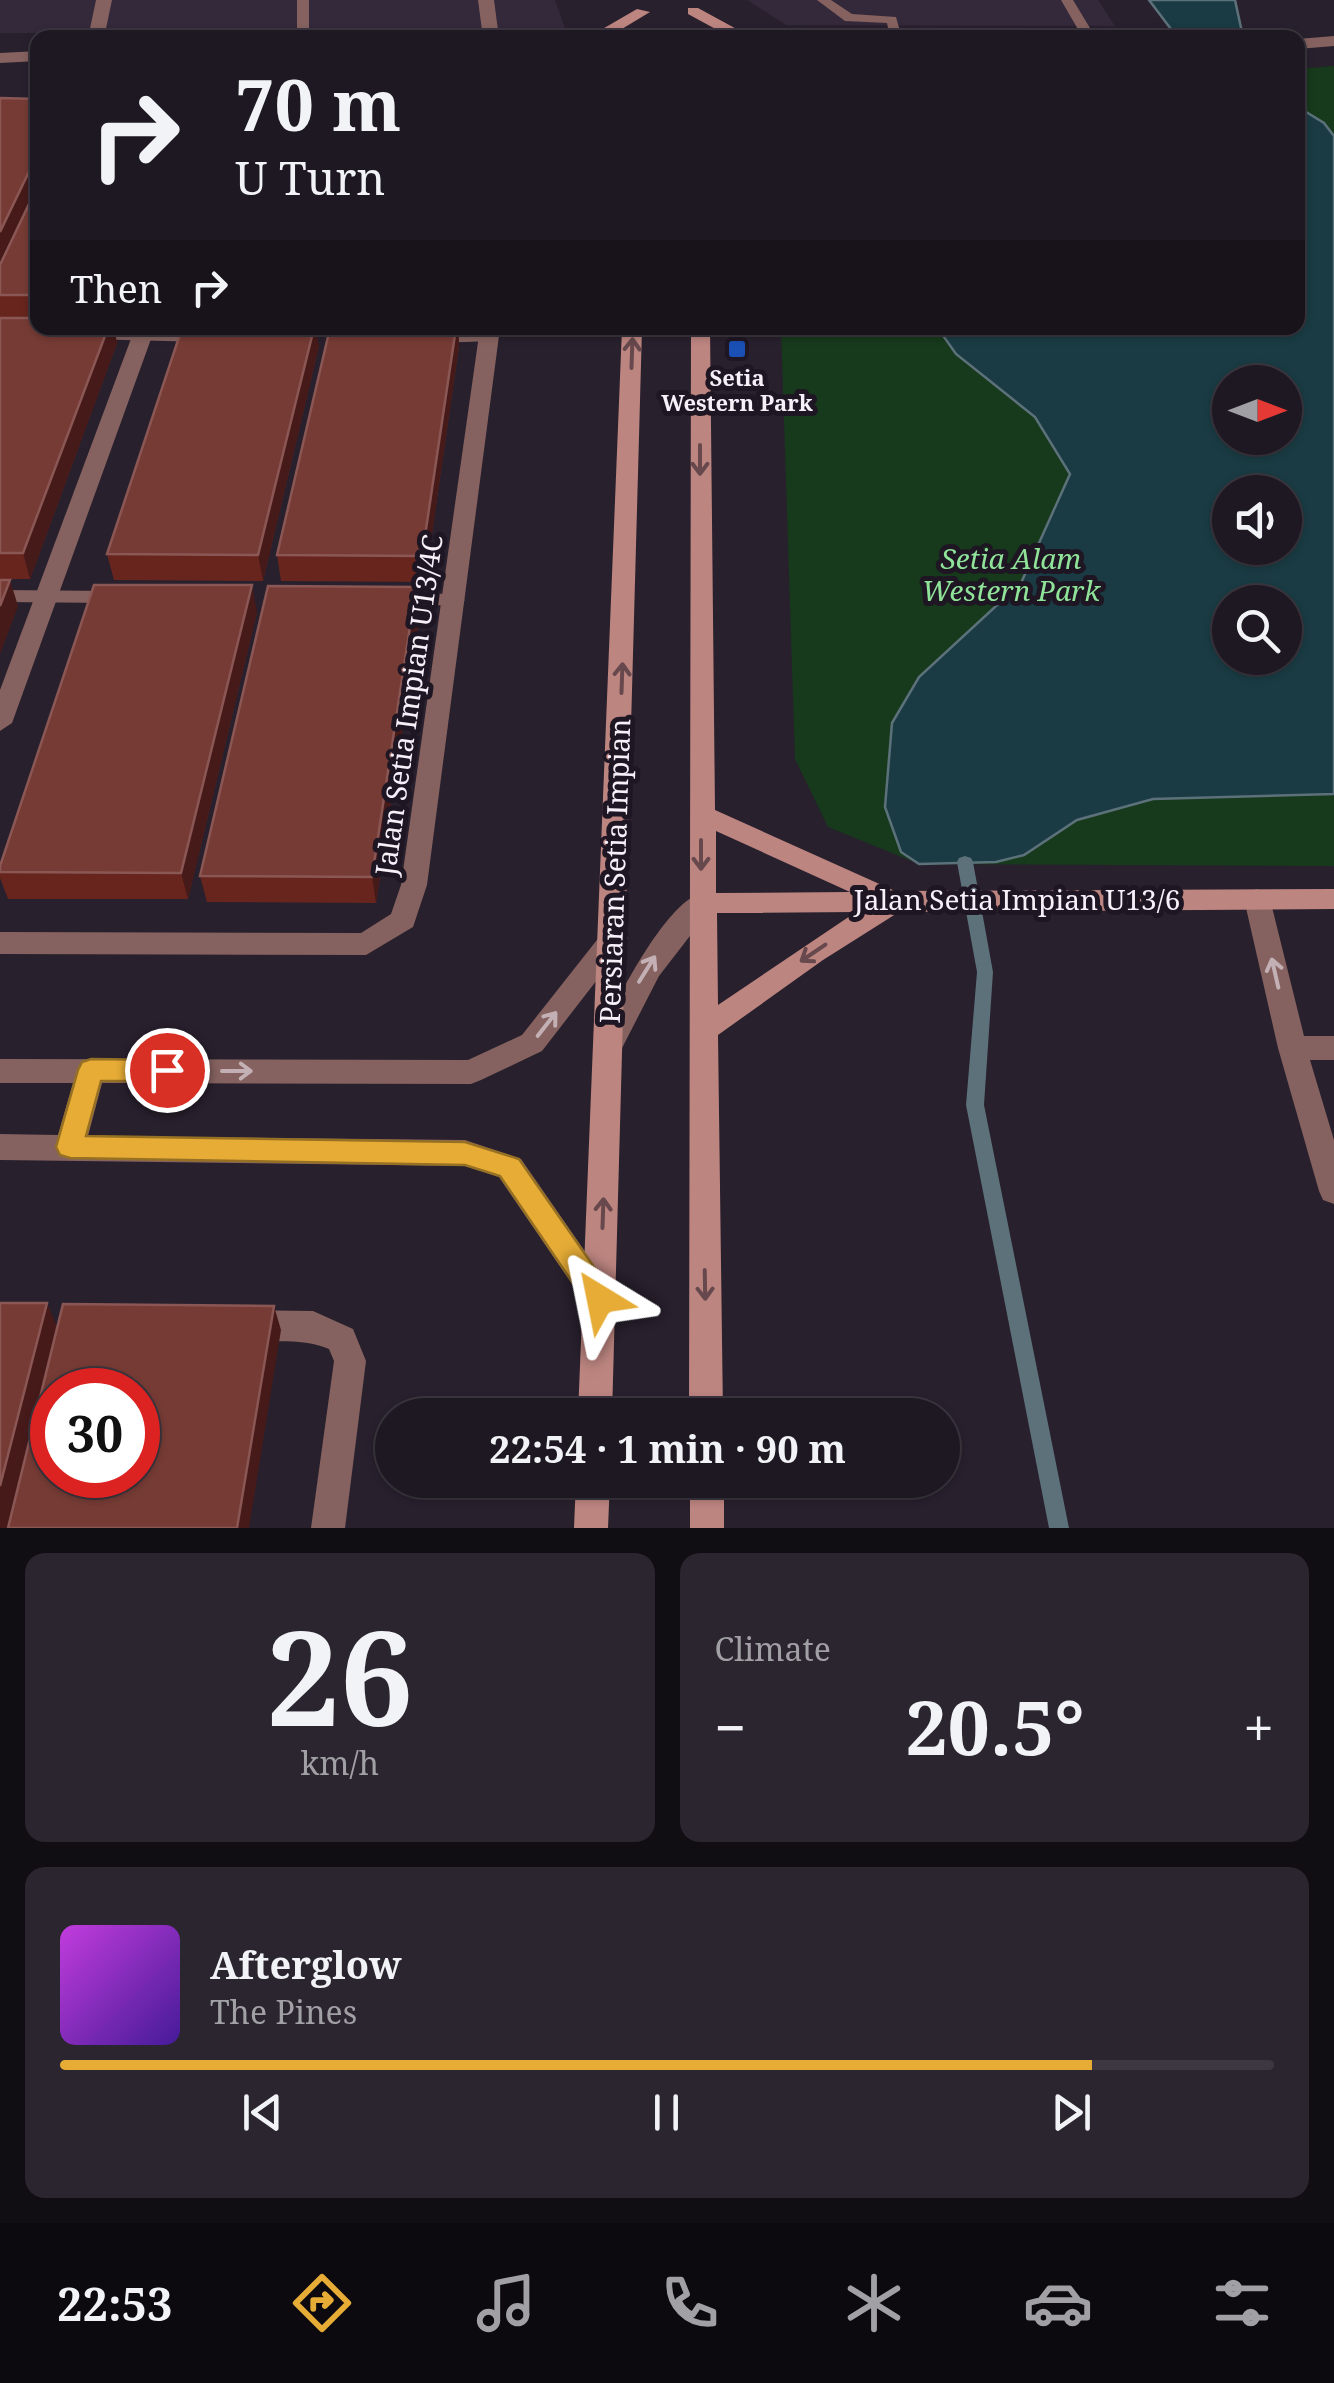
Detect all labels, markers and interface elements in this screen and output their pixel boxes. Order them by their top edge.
text: 70 m [235,56,401,152]
icon: right [70,70,200,200]
text: U Turn [235,147,385,208]
icon: right [182,260,237,315]
text: Then [70,262,162,314]
one-way arrow [622,338,641,370]
marker: Setia Western Park [726,338,748,360]
place label: Setia Western Park [661,362,813,417]
north arrow [1212,365,1302,455]
map controls [1212,365,1302,675]
one-way arrow [690,442,710,475]
button: sound [1212,475,1302,565]
street label: Jalan Setia Impian U13/4C [365,532,451,879]
park label: Setia Alam Western Park [922,539,1101,609]
button: search [1212,585,1302,675]
one-way arrow [612,662,631,694]
street label: Persiaran Setia Impian [590,718,638,1024]
one-way arrow [692,838,710,870]
street label: Jalan Setia Impian U13/6 [853,880,1180,918]
one-way arrow [800,942,828,963]
one-way arrow [636,955,657,984]
one-way arrow [1265,958,1283,990]
one-way arrow [536,1011,557,1038]
pin [125,1028,210,1113]
icon: arrive [140,1043,195,1098]
one-way arrow [220,1062,253,1080]
one-way arrow [594,1197,613,1229]
position arrow [548,1247,652,1351]
one-way arrow [695,1268,714,1300]
speed limit sign: 30 [30,1368,160,1498]
text: 22:54 · 1 min · 90 m [489,1422,846,1474]
text: 26 [266,1587,413,1764]
text: Climate [715,1627,831,1670]
text: 20.5° [905,1675,1084,1777]
text: − [715,1689,746,1764]
text: + [1243,1689,1274,1764]
text: km/h [301,1741,379,1784]
text: Afterglow [210,1938,402,1990]
text: The Pines [210,1990,357,2033]
icon: previous [235,2085,290,2140]
icon: pause [639,2085,694,2140]
icon: next [1044,2085,1099,2140]
icon: directions [287,2268,357,2338]
icon: music [471,2268,541,2338]
icon: phone [655,2268,725,2338]
icon: climate [839,2268,909,2338]
icon: car [1023,2268,1093,2338]
icon: filters [1207,2268,1277,2338]
text: 22:53 [57,2273,172,2334]

